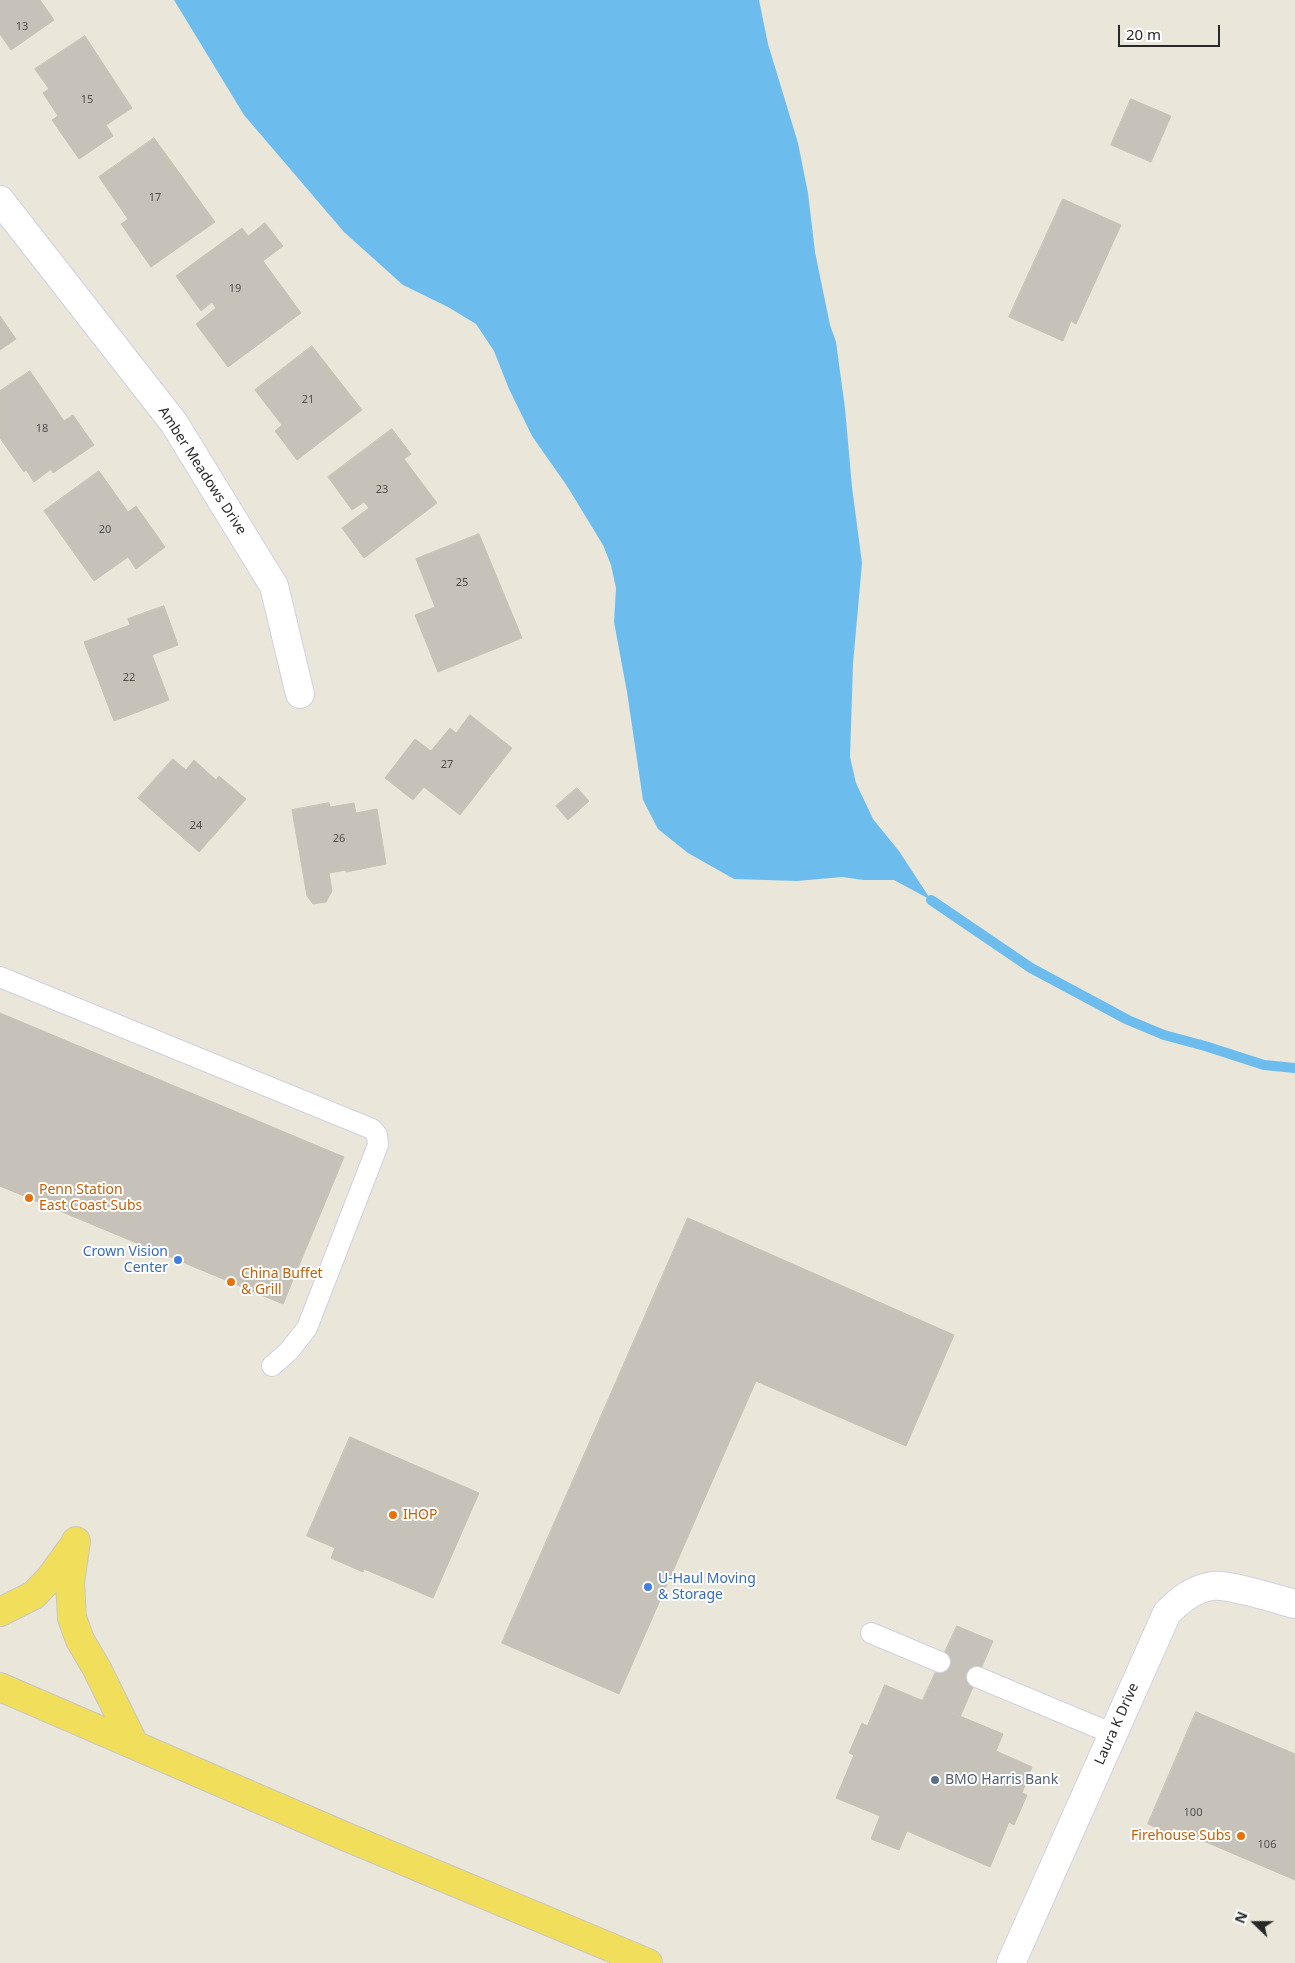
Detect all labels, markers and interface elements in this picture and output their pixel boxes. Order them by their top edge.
scale bar [1120,15,1222,47]
house number: 13 [16,20,28,34]
text: 20 m [1126,24,1161,44]
house number: 15 [81,93,93,107]
house number: 17 [149,191,161,205]
house number: 19 [229,282,241,296]
house number: 21 [302,393,314,407]
street label: Amber Meadows Drive [154,404,250,538]
house number: 18 [36,422,48,436]
house number: 23 [376,483,388,497]
house number: 20 [99,523,111,537]
house number: 25 [456,576,468,590]
house number: 22 [123,671,135,685]
house number: 27 [441,758,453,772]
house number: 24 [190,819,202,833]
house number: 26 [333,832,345,846]
place label: Penn Station East Coast Subs [39,1182,142,1214]
marker: Penn Station East Coast Subs [23,1192,35,1204]
place label: Crown Vision Center [83,1244,168,1276]
marker: Crown Vision Center [172,1254,184,1266]
place label: China Buffet & Grill [241,1266,323,1298]
marker: China Buffet & Grill [225,1276,237,1288]
place label: IHOP [403,1507,438,1523]
marker: IHOP [387,1509,399,1521]
place label: U-Haul Moving & Storage [658,1571,756,1604]
marker: U-Haul Moving & Storage [642,1581,654,1593]
street label: Laura K Drive [1091,1680,1143,1768]
place label: BMO Harris Bank [945,1772,1058,1788]
marker: BMO Harris Bank [929,1774,941,1786]
house number: 100 [1184,1806,1202,1820]
place label: Firehouse Subs [1131,1828,1231,1844]
marker: Firehouse Subs [1235,1830,1247,1842]
house number: 106 [1258,1838,1276,1852]
north arrow [1230,1898,1280,1948]
text: N [1230,1908,1252,1926]

